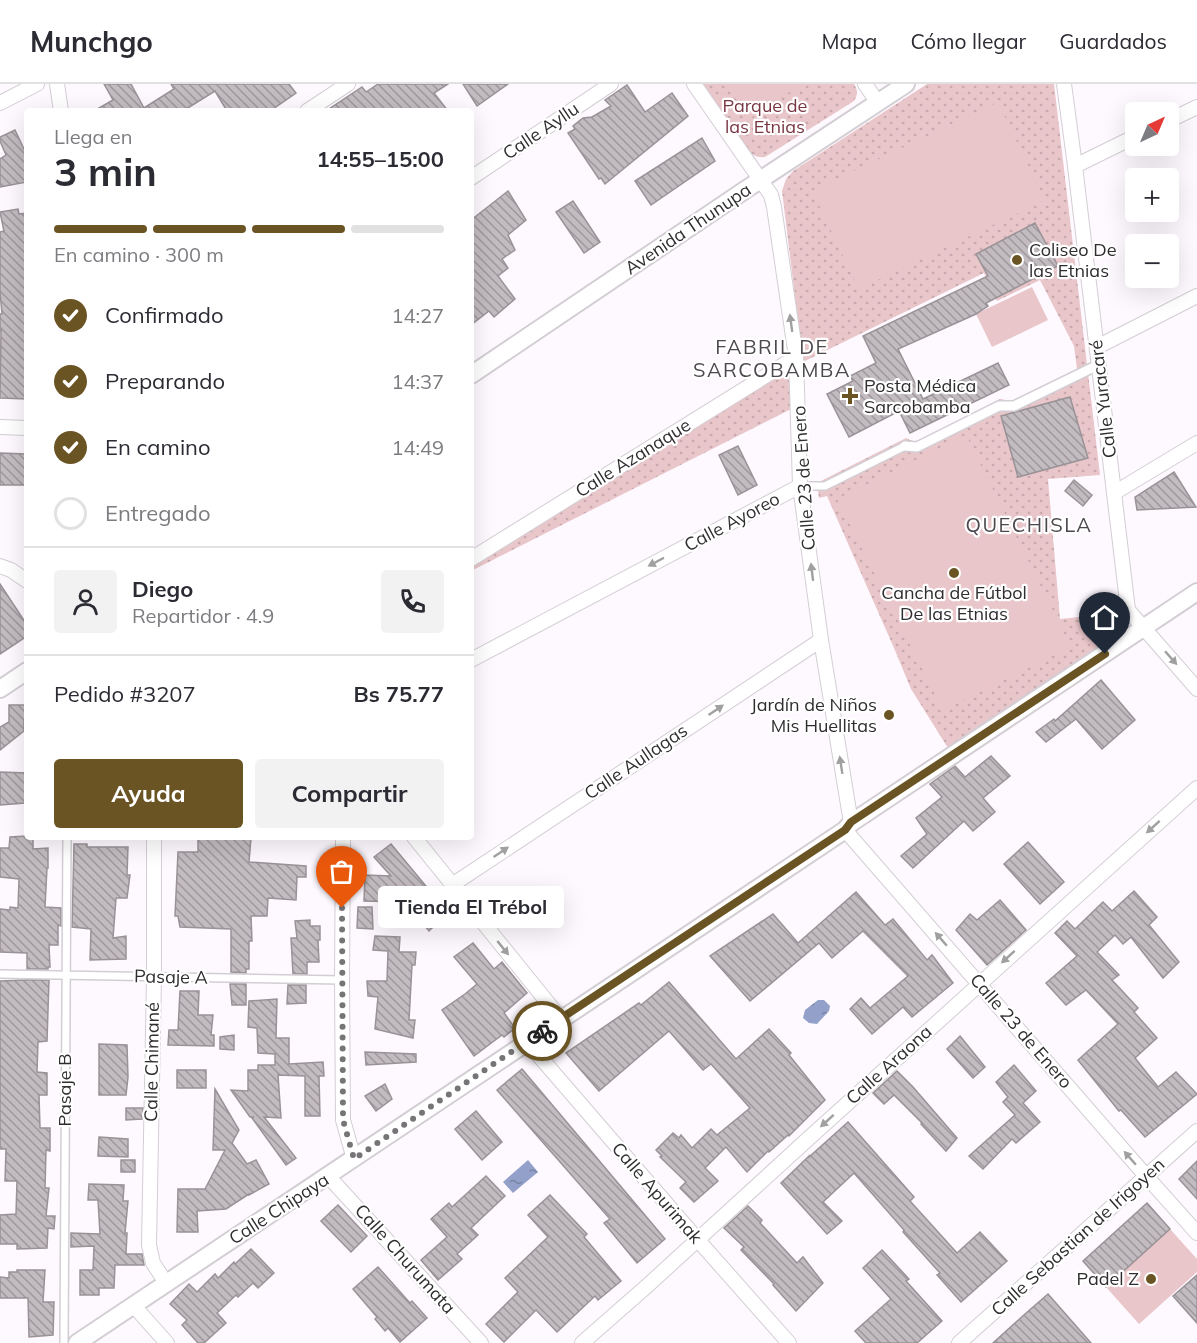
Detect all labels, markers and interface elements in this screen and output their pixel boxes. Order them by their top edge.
text: Munchgo [30,24,153,59]
text: Mapa [822,28,877,54]
text: Cómo llegar [910,28,1026,54]
text: Guardados [1059,28,1167,54]
park label: Parque de las Etnias [723,94,807,138]
street label: Calle Ayllu [498,97,583,164]
north arrow [1125,102,1179,156]
map controls [1125,102,1179,288]
text: Llega en [54,124,132,149]
text: 14:55–15:00 [316,145,444,173]
text: 3 min [54,147,157,196]
button: + [1125,168,1179,222]
street label: Avenida Thunupa [620,178,755,279]
button: − [1125,234,1179,288]
place label: Coliseo De las Etnias [1029,238,1116,282]
text: En camino · 300 m [54,242,224,267]
marker: Coliseo De las Etnias [1010,253,1024,267]
icon: check [54,299,87,332]
text: Confirmado [105,301,224,329]
text: 14:27 [391,303,444,328]
one-way arrow [787,314,796,333]
district label: FABRIL DE SARCOBAMBA [693,334,851,382]
street label: Calle Yuracaré [1084,339,1121,460]
icon: check [54,365,87,398]
text: Preparando [105,367,225,395]
text: 14:37 [391,369,444,394]
place label: Posta Médica Sarcobamba [864,374,976,418]
marker: Posta Médica Sarcobamba [841,387,859,405]
street label: Calle 23 de Enero [787,405,820,551]
street label: Calle Azanaque [571,413,695,502]
icon: check [54,431,87,464]
text: En camino [105,433,211,461]
text: 14:49 [391,435,444,460]
street label: Calle Ayoreo [680,487,783,556]
text: Entregado [105,499,211,527]
district label: QUECHISLA [965,512,1093,537]
one-way arrow [647,557,664,567]
one-way arrow [807,562,816,581]
marker: Cancha de Fútbol De las Etnias [947,566,961,580]
button: person [54,570,117,633]
button: phone [381,570,444,633]
text: Diego [132,575,193,603]
place label: Cancha de Fútbol De las Etnias [881,581,1027,625]
pin [1079,592,1130,654]
icon: home [1088,601,1121,634]
text: Repartidor · 4.9 [132,603,274,628]
one-way arrow [1164,650,1177,666]
text: Pedido #3207 [54,680,196,708]
text: Bs 75.77 [354,680,444,708]
place label: Jardín de Niños Mis Huellitas [751,693,877,737]
one-way arrow [708,704,724,715]
marker: Jardín de Niños Mis Huellitas [882,708,896,722]
street label: Calle Aullagas [580,719,692,805]
one-way arrow [836,755,845,774]
button: Ayuda [54,759,243,828]
button: Compartir [255,759,444,828]
one-way arrow [1146,820,1161,834]
pin [316,846,367,908]
one-way arrow [493,847,509,858]
icon: bag [325,855,358,888]
callout: Tienda El Trébol [378,887,564,929]
text: Tienda El Trébol [395,894,547,919]
one-way arrow [934,932,948,947]
one-way arrow [497,940,510,956]
one-way arrow [1001,950,1016,964]
street label: Pasaje A [134,964,208,989]
street label: Calle 23 de Enero [965,968,1078,1093]
courier [512,1001,572,1061]
street label: Calle Chimané [139,1002,164,1122]
icon: bike [526,1015,559,1048]
street label: Calle Araona [841,1020,936,1109]
street label: Pasaje B [53,1054,76,1126]
one-way arrow [820,1114,835,1127]
street label: Calle Apurimak [607,1137,708,1249]
one-way arrow [1124,1151,1137,1166]
street label: Calle Sebastian de Irigoyen [986,1153,1169,1321]
street label: Calle Chipaya [224,1168,333,1249]
street label: Calle Churumata [350,1199,461,1318]
place label: Padel Z [1077,1267,1139,1290]
marker: Padel Z [1144,1272,1158,1286]

